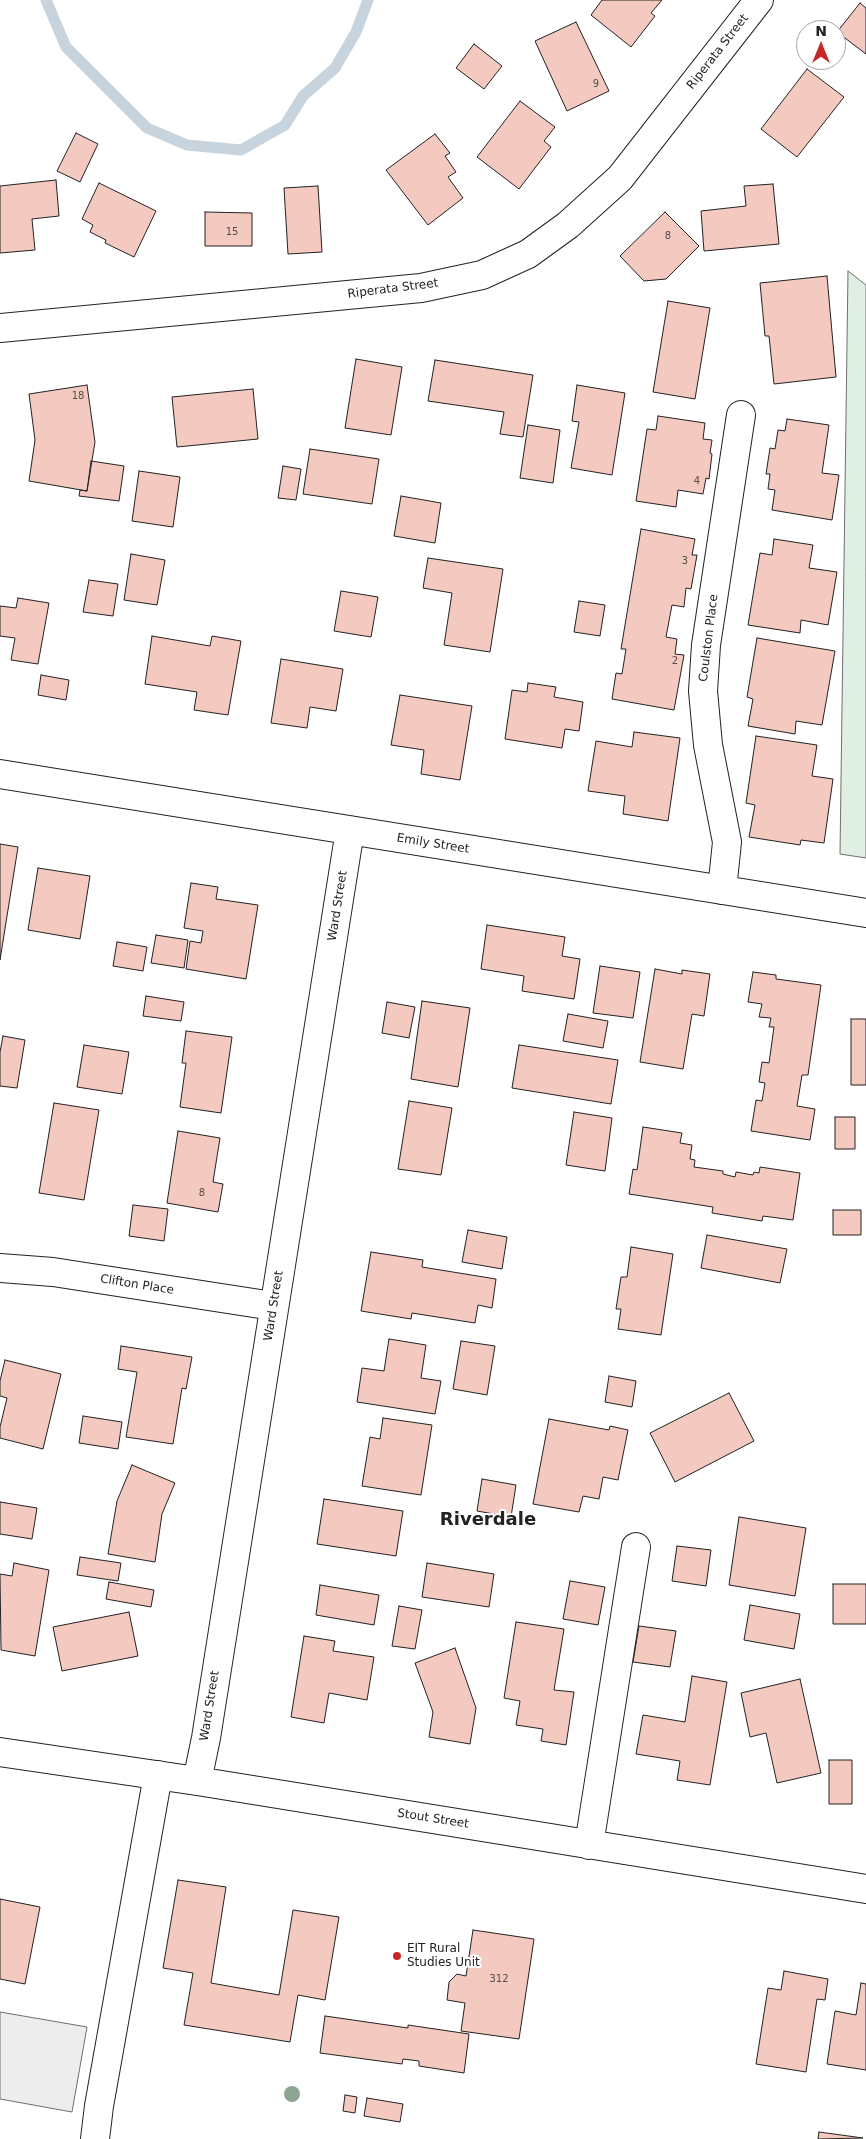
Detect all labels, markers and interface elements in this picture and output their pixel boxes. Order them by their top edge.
street label: Riperata Street [684,12,752,92]
north arrow [796,20,846,70]
text: N [815,23,827,39]
house number: 9 [593,78,599,90]
house number: 15 [226,226,238,238]
house number: 8 [665,230,671,242]
street label: Riperata Street [347,276,439,302]
house number: 18 [72,390,84,402]
house number: 4 [694,475,700,487]
house number: 3 [682,555,688,567]
street label: Coulston Place [696,593,722,683]
house number: 2 [672,655,678,667]
street label: Emily Street [396,831,470,857]
street label: Ward Street [325,870,351,942]
house number: 8 [199,1187,205,1199]
street label: Ward Street [261,1270,287,1342]
street label: Clifton Place [99,1272,175,1298]
district label: Riverdale [440,1509,536,1531]
street label: Ward Street [197,1670,223,1742]
street label: Stout Street [396,1806,470,1832]
place label: EIT Rural Studies Unit [407,1942,480,1970]
marker: EIT Rural Studies Unit [391,1950,403,1962]
house number: 312 [489,1973,509,1985]

